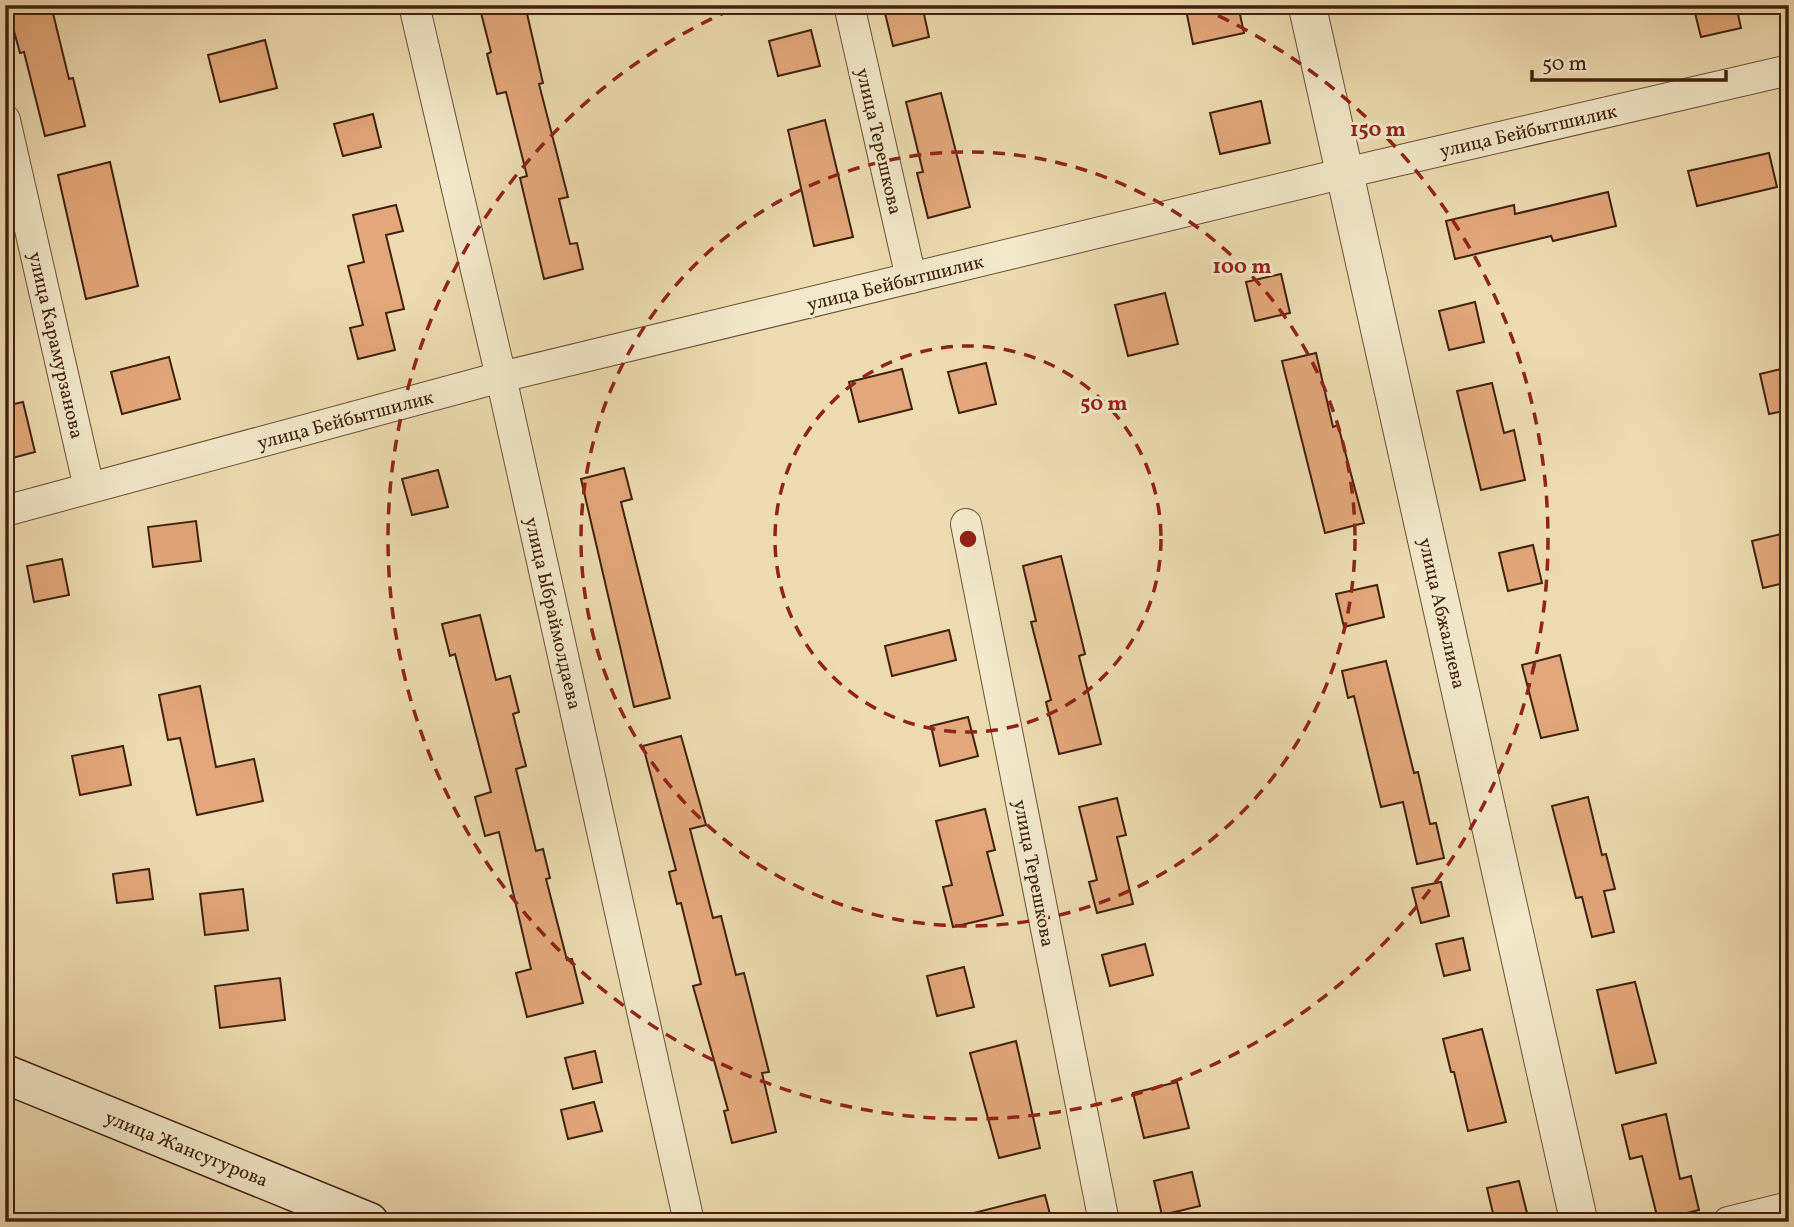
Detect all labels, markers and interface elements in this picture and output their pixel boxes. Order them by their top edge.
scale bar [1532,38,1726,82]
text: 50 m [1542,50,1587,79]
street label: улица Терешкова [849,66,908,217]
street label: улица Бейбытшилик [1437,99,1620,165]
text: 150 m [1350,116,1406,145]
street label: улица Карамурзанова [21,249,89,441]
street label: улица Бейбытшилик [804,249,987,318]
text: 100 m [1212,253,1272,282]
street label: улица Бейбытшилик [255,385,436,457]
text: 50 m [1080,390,1128,419]
street label: улица Ыбраймолдаева [517,515,587,712]
centre of rings [956,527,980,551]
street label: улица Абжалиева [1411,535,1471,692]
street label: улица Терешкова [1006,797,1060,949]
street label: улица Жансугурова [101,1105,272,1194]

